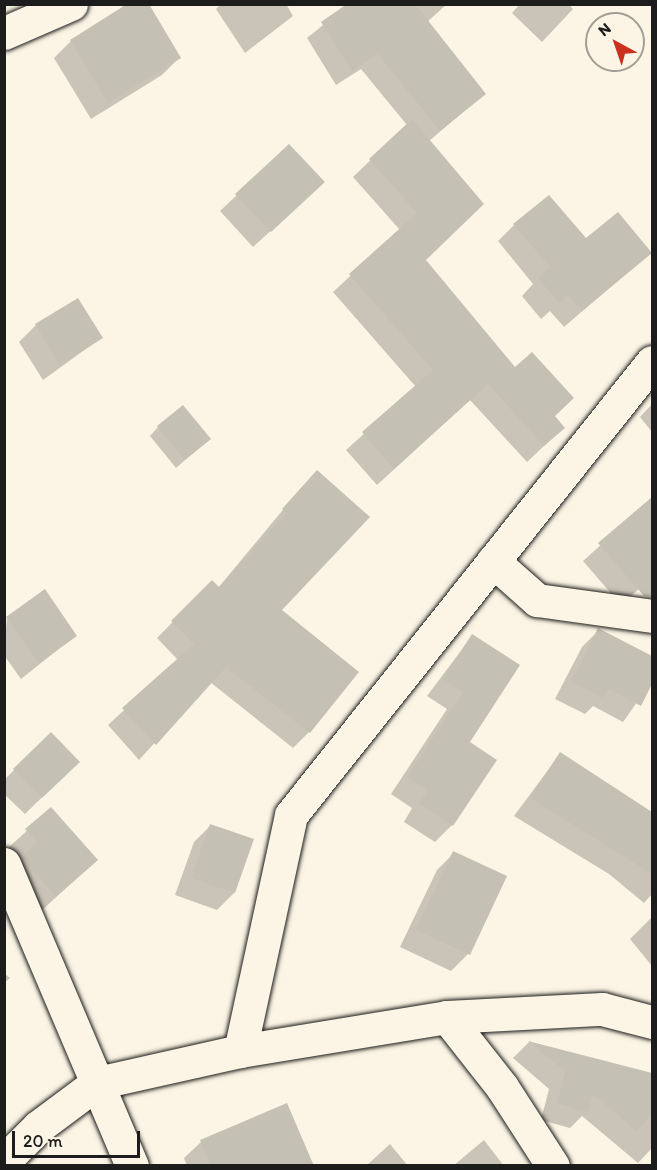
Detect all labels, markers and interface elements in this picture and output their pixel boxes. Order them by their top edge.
north arrow [585,12,645,72]
text: N [594,19,615,40]
scale bar [15,1119,142,1157]
text: 20 m [23,1130,63,1152]

